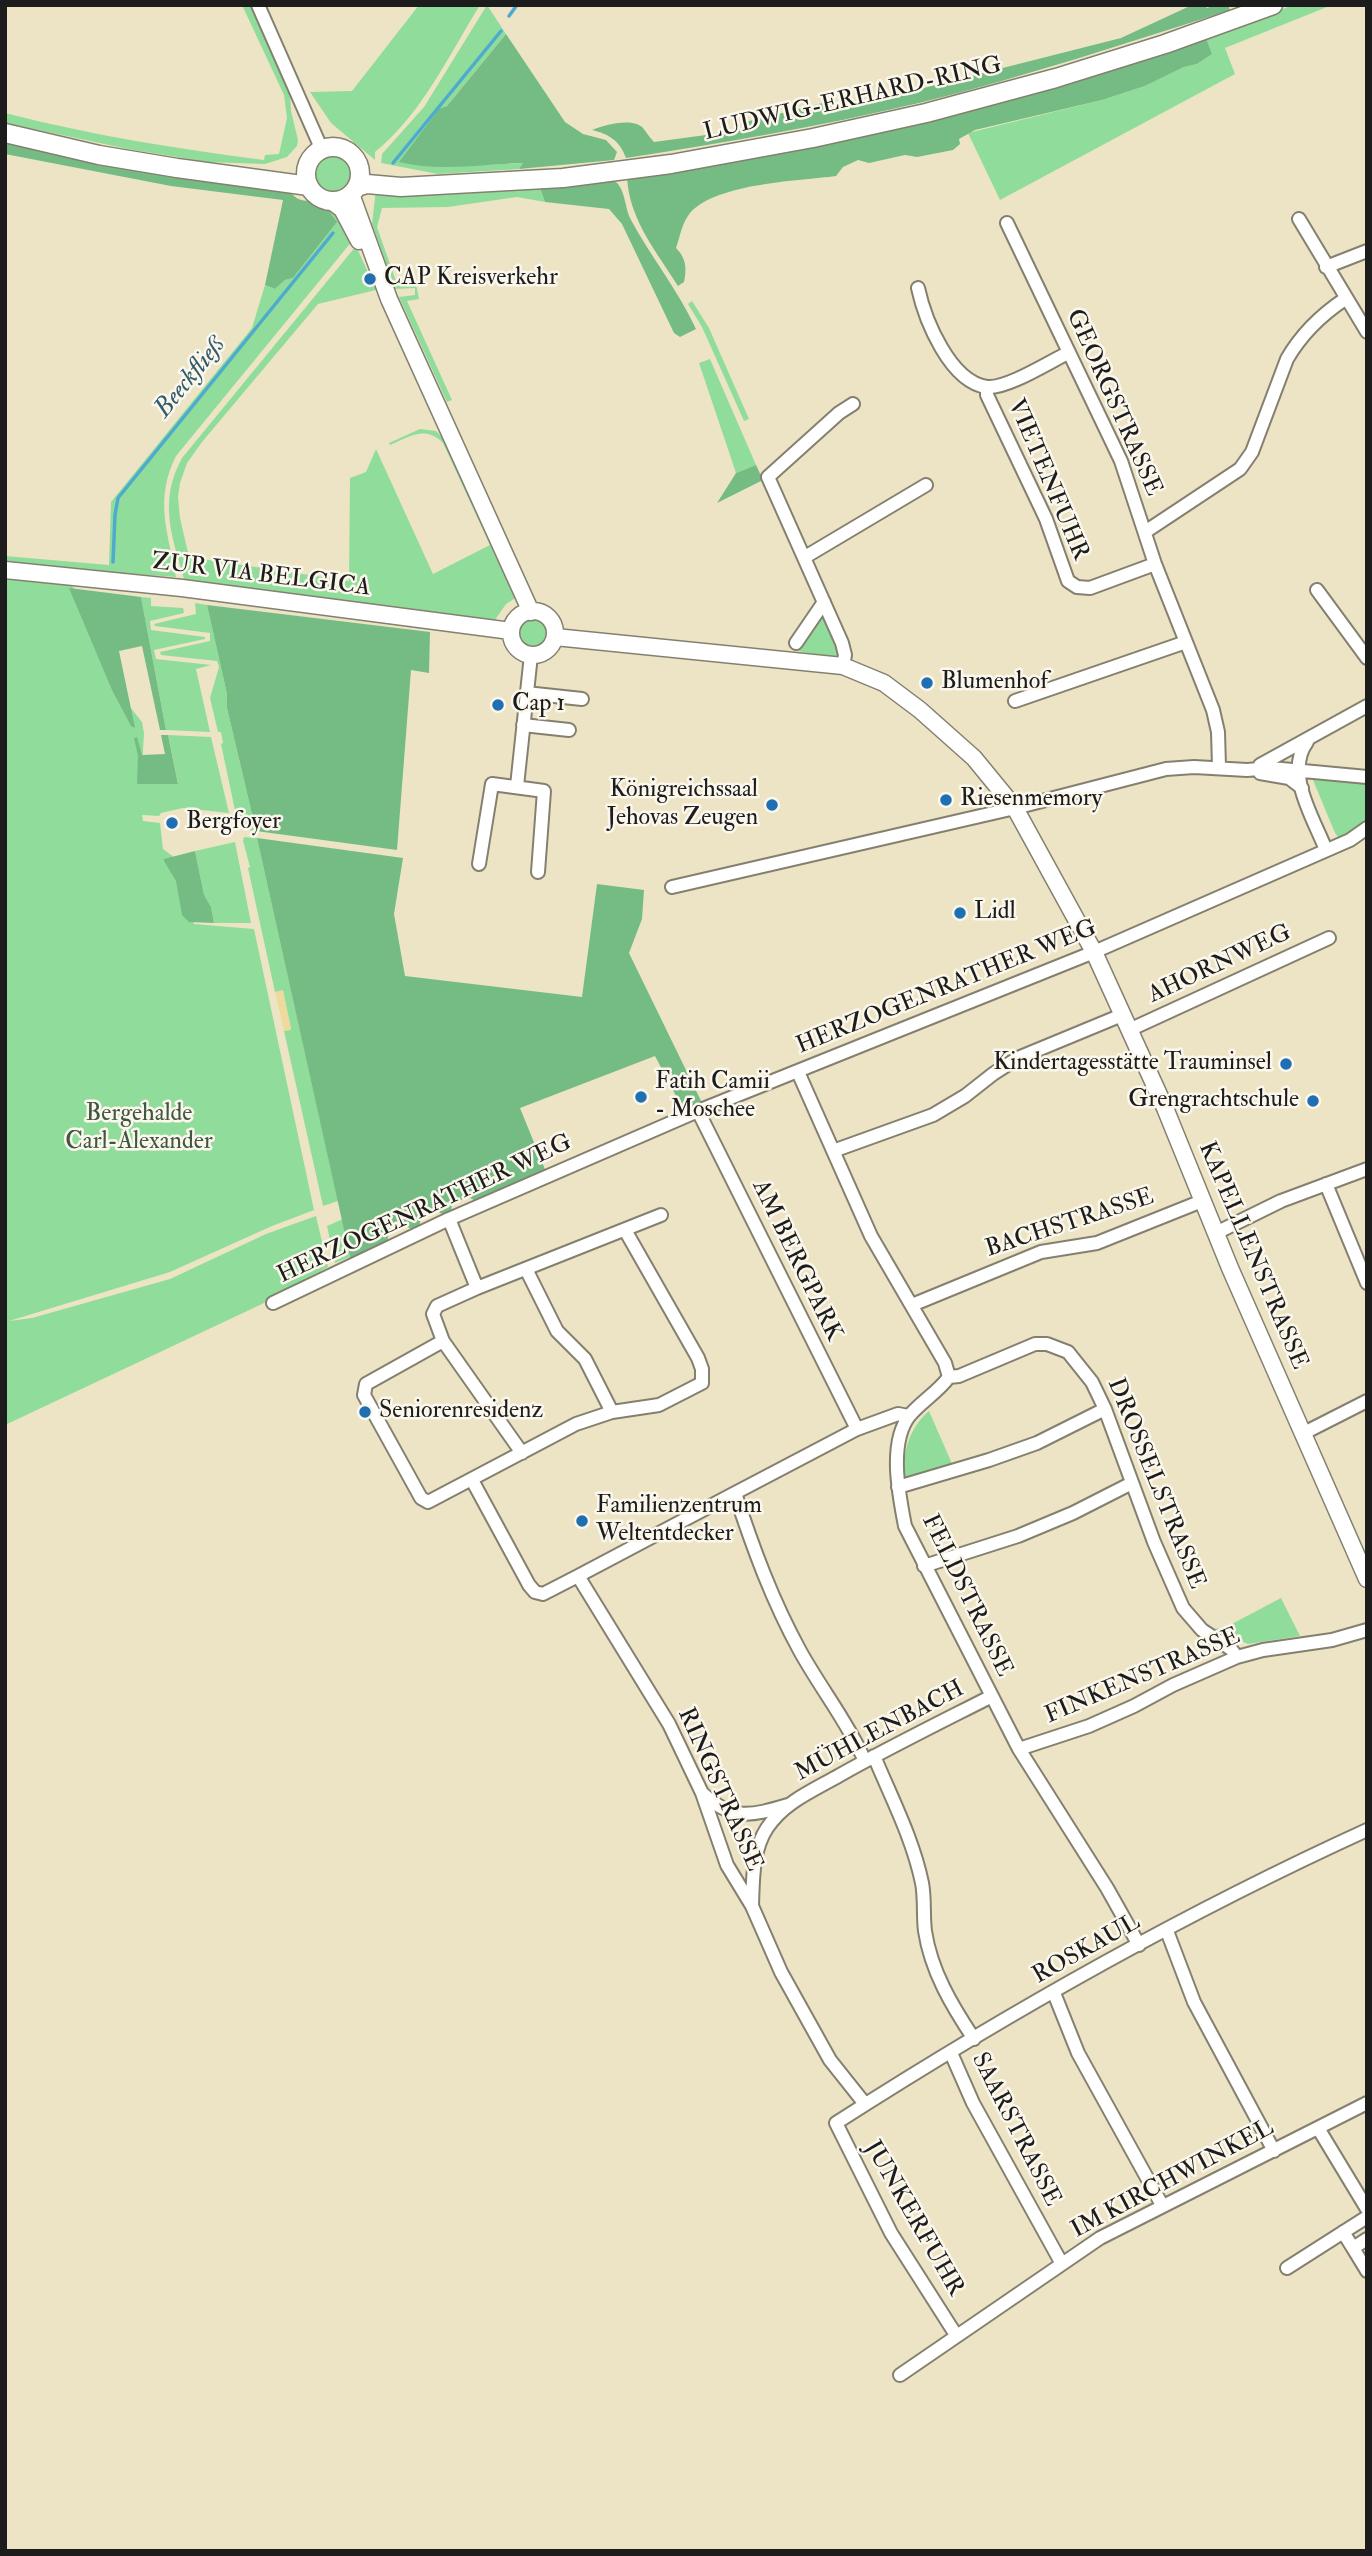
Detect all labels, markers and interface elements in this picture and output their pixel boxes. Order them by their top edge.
street label: LUDWIG-ERHARD-RING [701,52,1005,148]
place label: CAP Kreisverkehr [384,265,558,293]
marker: CAP Kreisverkehr [362,271,378,287]
street label: GEORGSTRASSE [1059,305,1167,501]
water label: Beeckfließ [149,331,233,425]
street label: VIETENFUHR [1000,395,1094,565]
street label: ZUR VIA BELGICA [150,548,372,604]
place label: Blumenhof [941,669,1048,697]
marker: Blumenhof [919,675,935,691]
place label: Cap 1 [512,691,565,719]
marker: Cap 1 [490,697,506,713]
place label: Königreichssaal Jehovas Zeugen [607,777,758,833]
place label: Riesenmemory [960,786,1102,814]
marker: Riesenmemory [938,792,954,808]
marker: Königreichssaal Jehovas Zeugen [764,797,780,813]
place label: Bergfoyer [186,809,281,837]
marker: Bergfoyer [164,815,180,831]
place label: Lidl [974,899,1016,927]
marker: Lidl [952,905,968,921]
street label: HERZOGENRATHER WEG [793,914,1101,1062]
street label: AHORNWEG [1144,919,1296,1011]
place label: Kindertagesstätte Trauminsel [993,1050,1272,1078]
marker: Kindertagesstätte Trauminsel [1278,1056,1294,1072]
place label: Fatih Camii - Moschee [655,1069,770,1125]
place label: Grengrachtschule [1128,1087,1299,1115]
marker: Fatih Camii - Moschee [633,1089,649,1105]
marker: Grengrachtschule [1305,1093,1321,1109]
park label: Bergehalde Carl-Alexander [65,1101,213,1157]
street label: HERZOGENRATHER WEG [273,1129,577,1291]
street label: KAPELLENSTRASSE [1191,1138,1313,1374]
street label: AM BERGPARK [745,1176,847,1346]
street label: BACHSTRASSE [982,1183,1158,1265]
street label: DROSSELSTRASSE [1100,1375,1210,1593]
place label: Seniorenresidenz [379,1398,543,1426]
marker: Seniorenresidenz [357,1404,373,1420]
place label: Familienzentrum Weltentdecker [596,1493,762,1549]
street label: FELDSTRASSE [914,1510,1018,1682]
marker: Familienzentrum Weltentdecker [574,1513,590,1529]
street label: FINKENSTRASSE [1041,1623,1245,1731]
street label: MÜHLENBACH [791,1675,969,1789]
street label: RINGSTRASSE [670,1704,768,1876]
street label: ROSKAUL [1028,1909,1146,1991]
street label: SAARSTRASSE [964,2048,1066,2212]
street label: IM KIRCHWINKEL [1067,2114,1279,2246]
street label: JUNKERFUHR [857,2136,969,2302]

